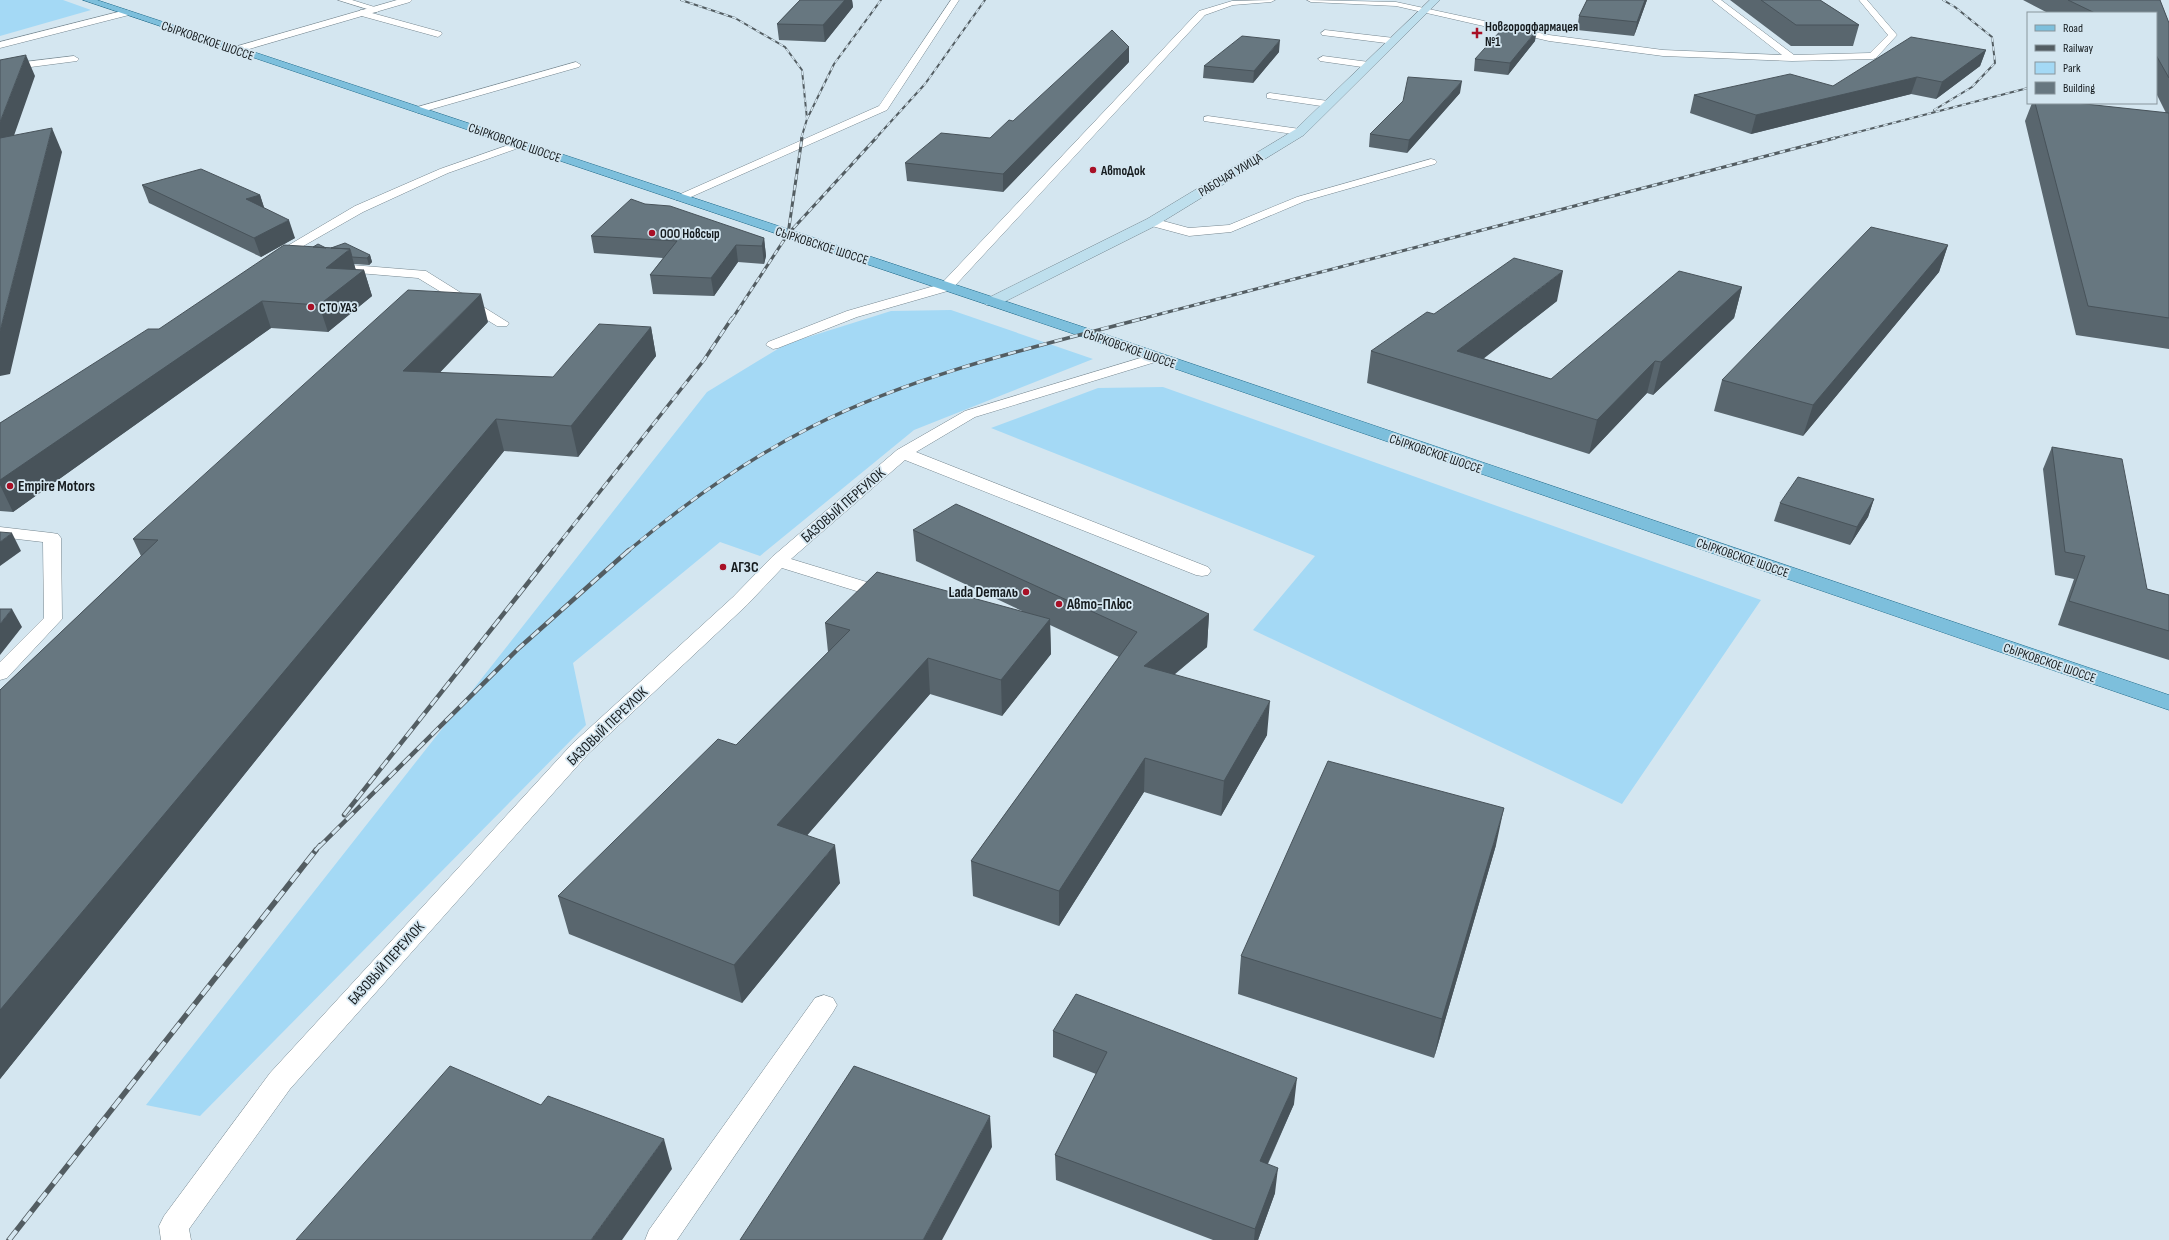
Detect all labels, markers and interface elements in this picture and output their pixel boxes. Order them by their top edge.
legend [2027,12,2157,104]
street label: СЫРКОВСКОЕ ШОССЕ [159,18,256,64]
place label: Новгородфармацея №1 [1485,19,1578,50]
text: Road [2063,21,2083,36]
marker: Новгородфармацея №1 [1472,28,1482,38]
text: Railway [2063,41,2094,56]
text: Park [2063,61,2081,76]
text: Building [2063,81,2095,96]
street label: СЫРКОВСКОЕ ШОССЕ [466,120,563,166]
street label: РАБОЧАЯ УЛИЦА [1196,149,1266,200]
place label: АвтоДок [1100,163,1146,179]
marker: АвтоДок [1088,165,1098,175]
street label: СЫРКОВСКОЕ ШОССЕ [773,223,870,269]
place label: ООО Новсыр [660,226,720,242]
marker: ООО Новсыр [647,228,657,238]
place label: СТО УАЗ [319,300,358,316]
marker: СТО УАЗ [306,302,316,312]
street label: СЫРКОВСКОЕ ШОССЕ [1081,326,1178,372]
street label: СЫРКОВСКОЕ ШОССЕ [1387,431,1484,477]
street label: БАЗОВЫЙ ПЕРЕУЛОК [797,464,889,547]
place label: Empire Motors [18,477,95,496]
marker: Empire Motors [5,481,15,491]
street label: СЫРКОВСКОЕ ШОССЕ [1694,535,1791,581]
place label: АГЗС [730,558,759,577]
marker: АГЗС [718,562,728,572]
place label: Lada Dеталь [948,583,1018,602]
marker: Lada Dеталь [1021,587,1031,597]
place label: Авто-Плюс [1066,595,1132,614]
marker: Авто-Плюс [1054,599,1064,609]
street label: СЫРКОВСКОЕ ШОССЕ [2001,640,2098,686]
street label: БАЗОВЫЙ ПЕРЕУЛОК [563,683,652,770]
street label: БАЗОВЫЙ ПЕРЕУЛОК [344,918,429,1009]

